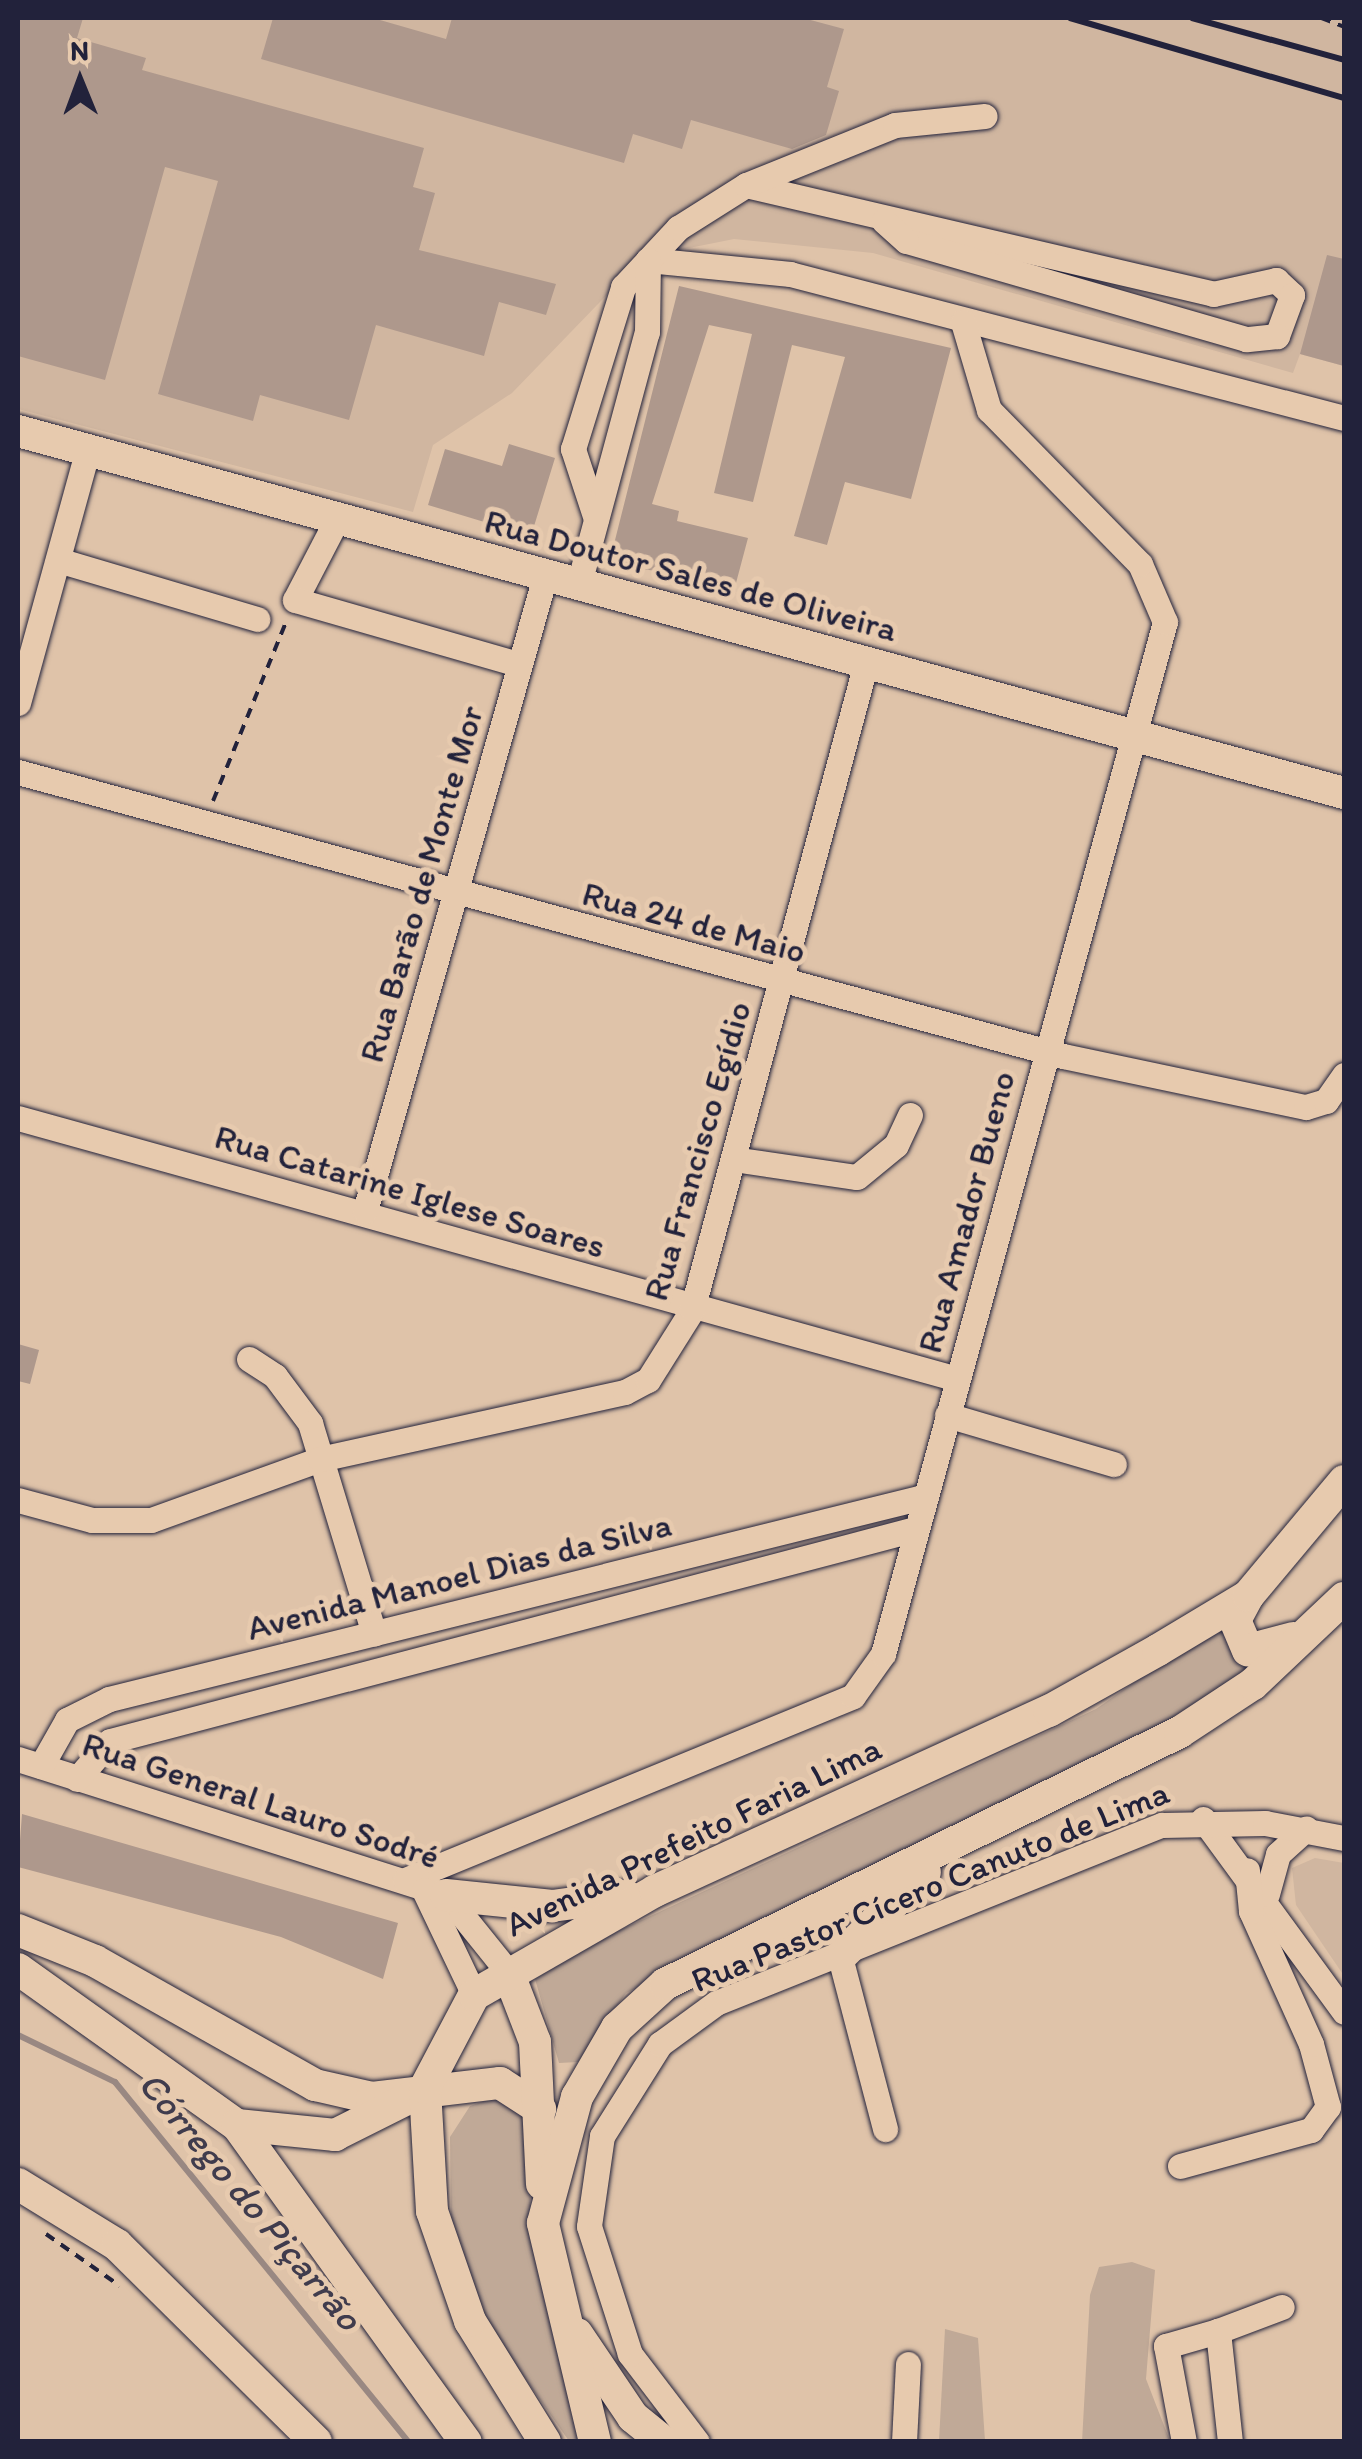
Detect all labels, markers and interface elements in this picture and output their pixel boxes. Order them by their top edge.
north arrow [30,30,130,130]
text: N [70,33,89,67]
street label: Rua Doutor Sales de Oliveira [479,499,903,651]
street label: Rua Barão de Monte Mor [350,700,492,1068]
street label: Rua 24 de Maio [578,872,810,972]
street label: Rua Francisco Egídio [634,997,760,1305]
street label: Rua Amador Bueno [908,1066,1024,1358]
street label: Rua Catarine Iglese Soares [211,1115,609,1267]
street label: Avenida Manoel Dias da Silva [243,1503,675,1649]
street label: Rua General Lauro Sodré [77,1722,445,1878]
street label: Avenida Prefeito Faria Lima [498,1727,888,1945]
street label: Rua Pastor Cícero Canuto de Lima [686,1771,1174,2001]
water label: Córrego do Piçarrão [128,2062,372,2340]

